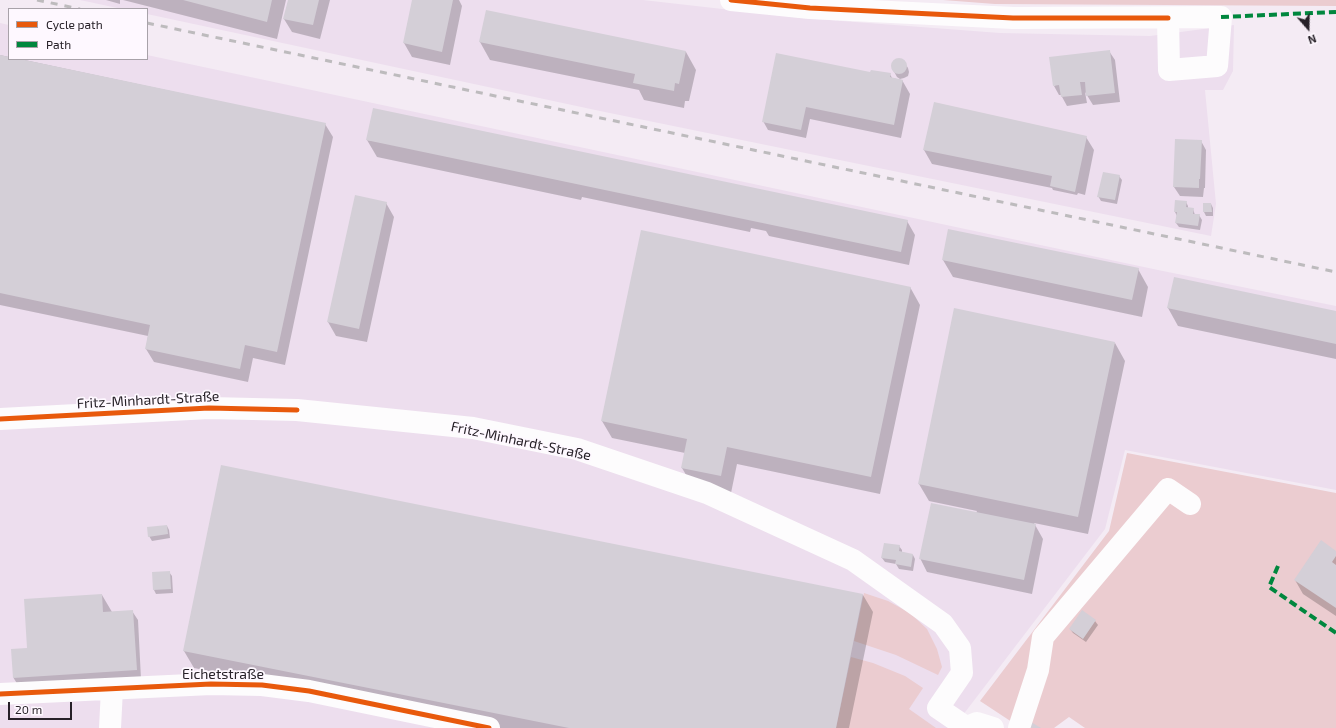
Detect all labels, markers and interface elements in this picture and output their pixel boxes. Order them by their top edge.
legend [8,8,148,60]
north arrow [1288,8,1328,48]
text: Cycle path [46,17,103,31]
text: N [1306,32,1318,47]
text: Path [46,37,71,51]
street label: Fritz-Minhardt-Straße [76,388,220,412]
street label: Fritz-Minhardt-Straße [449,418,593,464]
street label: Eichetstraße [182,666,264,682]
scale bar [10,694,74,720]
text: 20 m [15,702,42,716]

